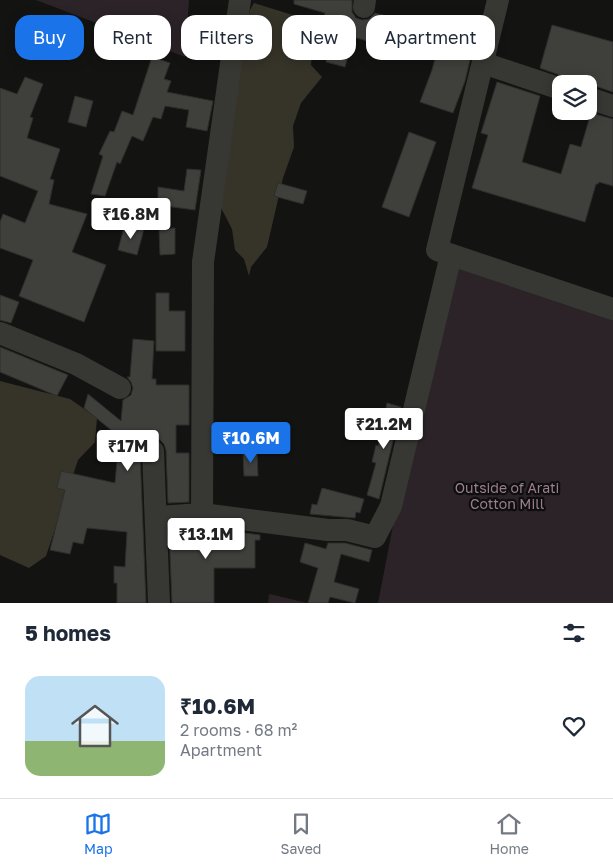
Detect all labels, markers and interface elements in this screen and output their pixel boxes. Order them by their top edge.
chip: Buy [15,15,84,60]
chip: Rent [94,15,171,60]
chip: Filters [181,15,272,60]
chip: New [282,15,356,60]
chip: Apartment [366,15,495,60]
map controls [552,75,597,120]
button: layers [552,75,597,120]
pin: ₹16.8M [90,198,172,240]
text: ₹16.8M [102,204,160,224]
pin: ₹21.2M [343,408,425,450]
text: ₹21.2M [356,414,412,434]
pin: ₹10.6M [210,422,292,464]
text: ₹10.6M [222,428,280,448]
pin: ₹17M [98,430,158,472]
text: ₹17M [108,436,148,456]
park label: Outside of Arati Cotton Mill [455,479,559,512]
pin: ₹13.1M [165,518,247,560]
text: ₹13.1M [179,524,233,544]
icon: filters [560,619,588,647]
text: 5 homes [25,620,111,646]
text: ₹10.6M [180,693,255,719]
icon: home [65,696,125,756]
icon: heart [560,712,588,740]
text: 2 rooms · 68 m² [180,720,297,740]
text: Apartment [180,740,262,760]
tab: Map [84,810,113,857]
tab: Saved [281,810,321,857]
tab: Home [489,810,529,857]

